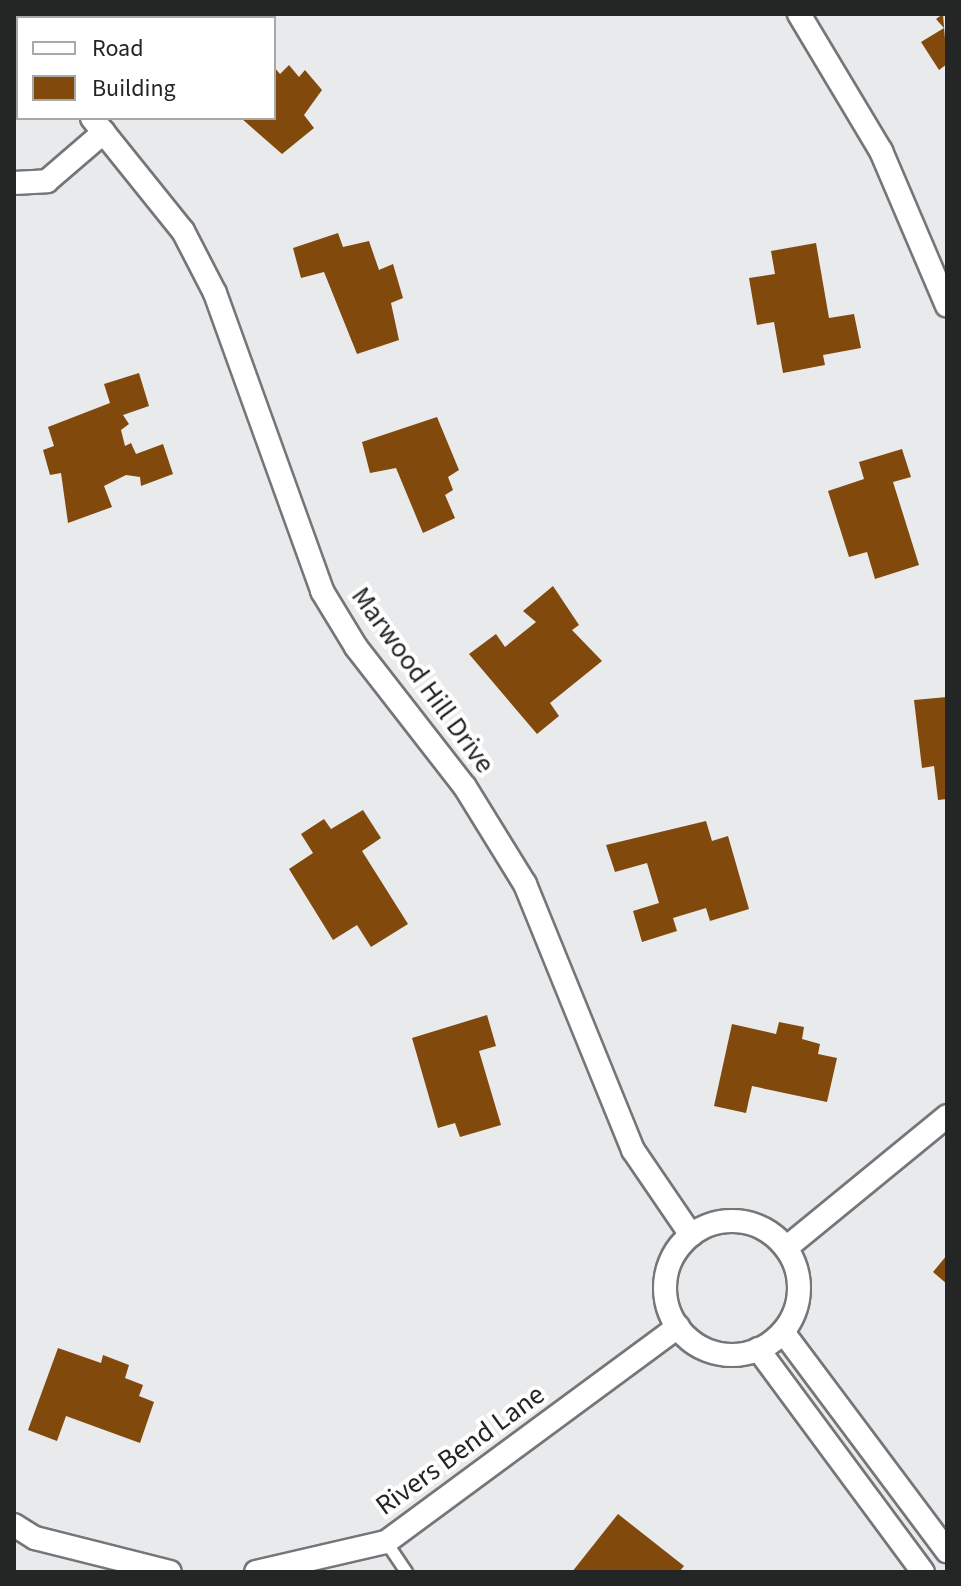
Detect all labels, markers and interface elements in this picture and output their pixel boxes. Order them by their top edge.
legend [16,16,276,120]
text: Road [92,31,144,66]
text: Building [92,71,176,106]
street label: Marwood Hill Drive [344,580,502,780]
street label: Rivers Bend Lane [369,1378,551,1522]

